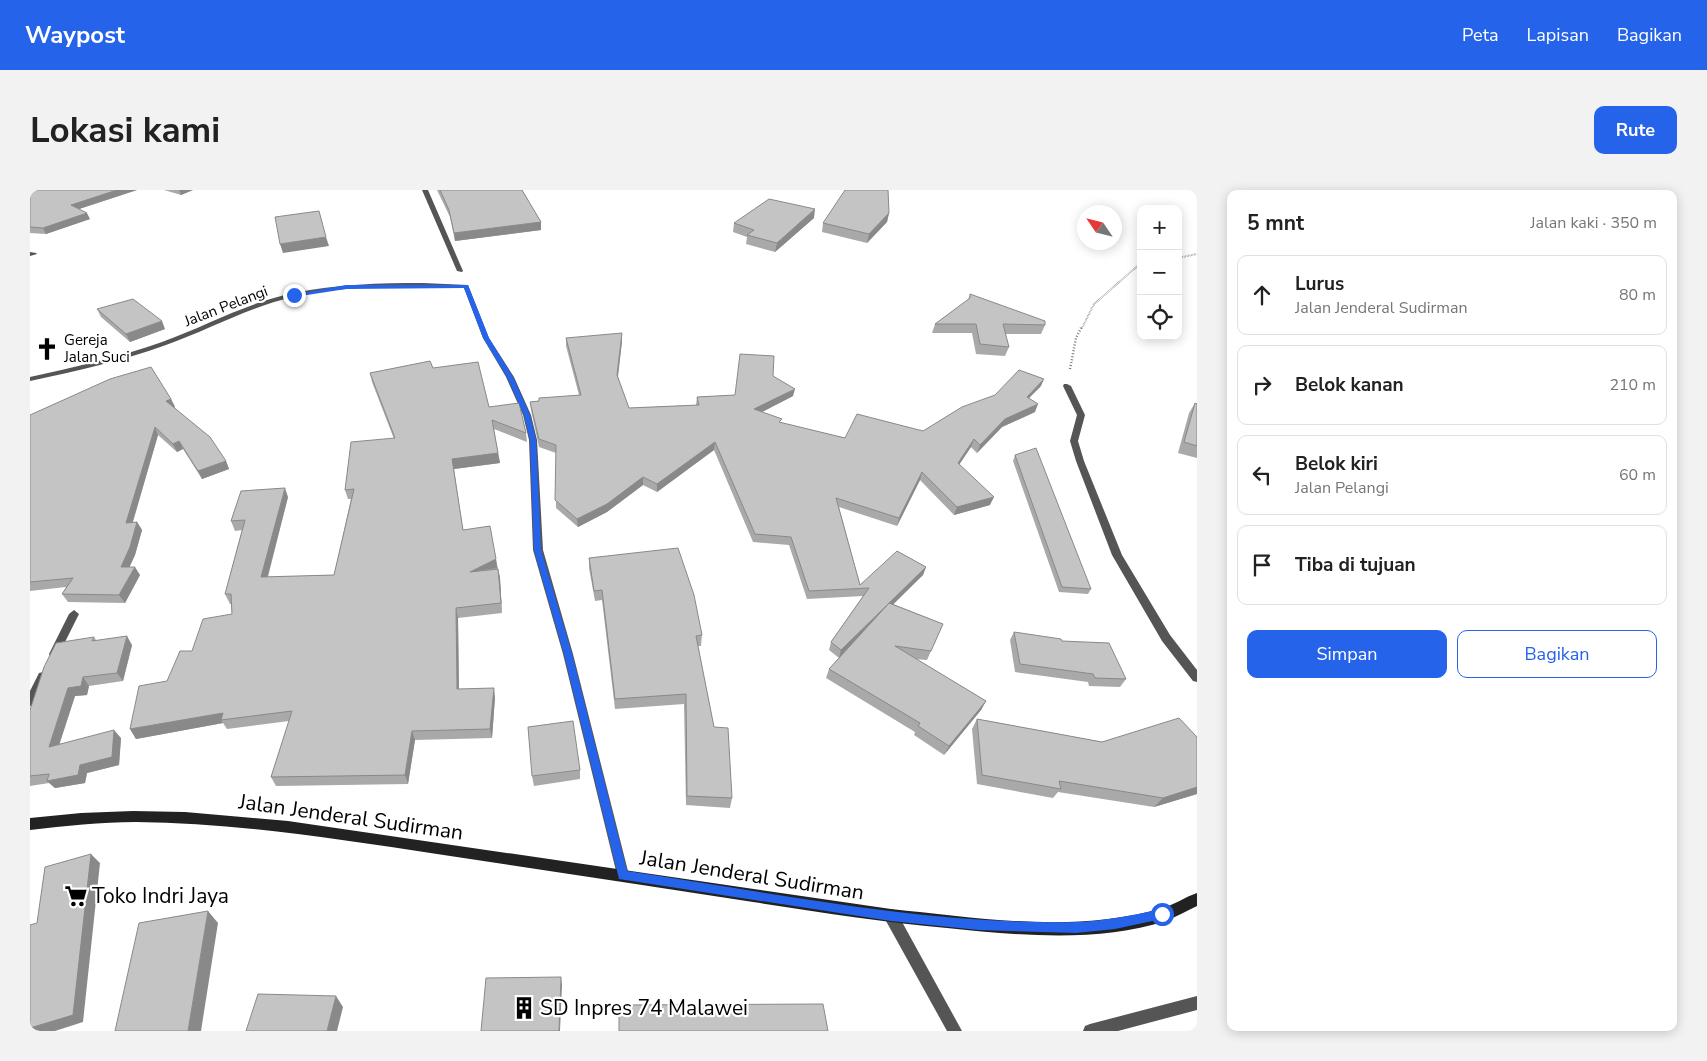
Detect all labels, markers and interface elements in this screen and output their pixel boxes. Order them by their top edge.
text: Waypost [25,19,125,51]
text: Peta [1462,23,1498,47]
text: Lapisan [1526,23,1589,47]
text: Bagikan [1617,23,1682,47]
button: Rute [1594,106,1677,154]
text: Lokasi kami [30,107,220,154]
north arrow [1077,205,1122,250]
map controls [1137,205,1182,340]
button: + [1137,205,1182,250]
text: 5 mnt [1247,209,1304,237]
text: Jalan kaki · 350 m [1530,212,1657,234]
button: − [1137,250,1182,295]
text: Lurus [1295,271,1344,297]
street label: Jalan Pelangi [180,281,271,331]
icon: ahead [1248,281,1276,309]
route end [283,284,306,307]
text: 80 m [1619,284,1656,306]
button: locate [1137,295,1182,340]
text: Jalan Jenderal Sudirman [1295,297,1468,319]
place label: Gereja Jalan Suci [63,330,130,367]
church icon: Gereja Jalan Suci [34,336,60,362]
icon: right [1248,371,1276,399]
text: Belok kanan [1295,372,1404,398]
text: 210 m [1609,374,1656,396]
text: Belok kiri [1295,451,1378,477]
icon: left [1248,461,1276,489]
text: 60 m [1619,464,1656,486]
text: Jalan Pelangi [1295,477,1389,499]
icon: arrive [1248,551,1276,579]
text: Tiba di tujuan [1295,552,1416,578]
button: Simpan [1247,630,1447,678]
button: Bagikan [1457,630,1657,678]
street label: Jalan Jenderal Sudirman [236,787,465,847]
street label: Jalan Jenderal Sudirman [637,843,866,907]
place label: Toko Indri Jaya [92,882,229,910]
supermarket icon: Toko Indri Jaya [63,883,89,909]
route start [1151,903,1174,926]
place label: SD Inpres 74 Malawei [540,994,748,1022]
building icon: SD Inpres 74 Malawei [511,995,537,1021]

